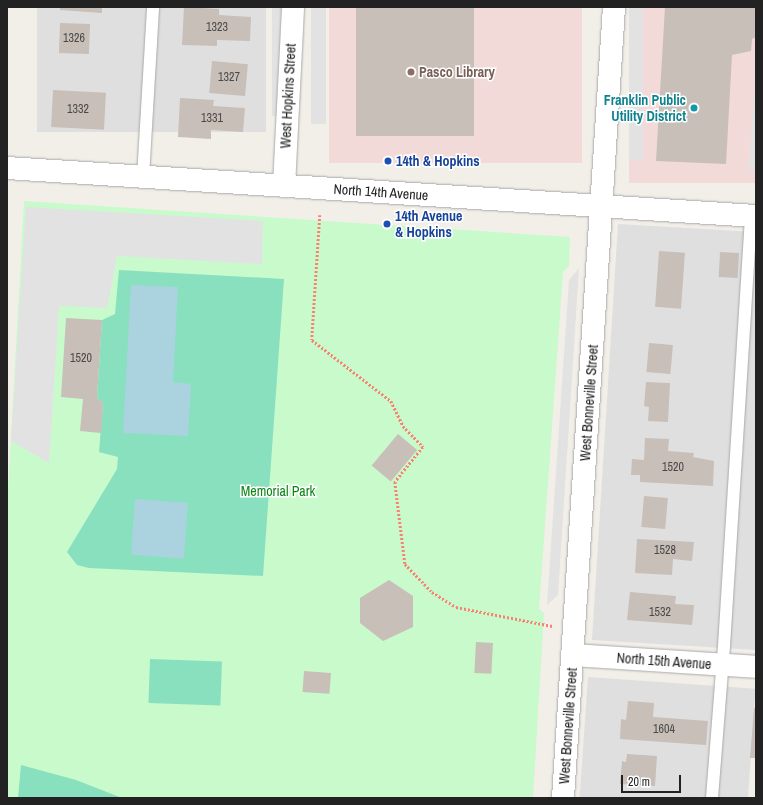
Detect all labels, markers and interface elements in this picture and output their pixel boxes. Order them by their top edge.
house number: 1323 [206,21,228,35]
house number: 1326 [63,32,85,46]
street label: West Hopkins Street [277,43,299,149]
place label: Pasco Library [419,64,495,80]
marker: Pasco Library [406,67,416,77]
house number: 1327 [218,71,240,85]
place label: Franklin Public Utility District [604,92,686,124]
house number: 1332 [67,103,89,117]
marker: Franklin Public Utility District [689,103,699,113]
house number: 1331 [201,112,223,126]
place label: 14th & Hopkins [396,153,480,169]
marker: 14th & Hopkins [383,156,393,166]
street label: North 14th Avenue [333,180,429,204]
place label: 14th Avenue & Hopkins [395,208,463,240]
marker: 14th Avenue & Hopkins [382,219,392,229]
street label: West Bonneville Street [577,344,601,462]
house number: 1520 [70,352,92,366]
house number: 1520 [662,461,684,475]
park label: Memorial Park [241,483,315,499]
house number: 1528 [654,544,676,558]
house number: 1532 [649,606,671,620]
street label: North 15th Avenue [616,649,712,673]
street label: West Bonneville Street [556,667,580,785]
house number: 1604 [653,723,675,737]
scale bar [623,767,683,793]
text: 20 m [628,774,650,790]

